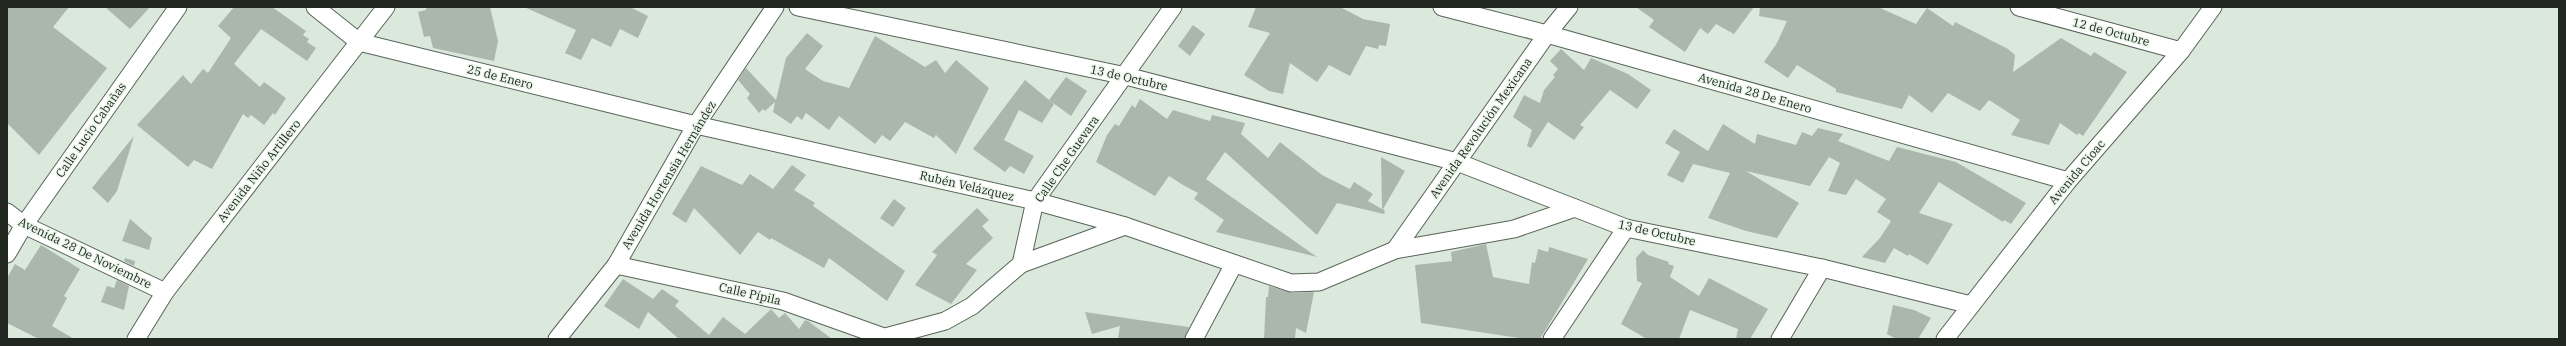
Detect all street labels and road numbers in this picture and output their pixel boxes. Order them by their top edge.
street label: 12 de Octubre [2071,14,2151,49]
street label: Avenida Revolución Mexicana [1426,54,1535,201]
street label: 25 de Enero [466,61,535,92]
street label: 13 de Octubre [1089,61,1169,94]
street label: Avenida 28 De Enero [1697,69,1814,116]
street label: Calle Lucio Cabañas [52,79,129,180]
street label: Avenida Hortensia Hernández [618,98,719,252]
street label: Calle Che Guevara [1031,112,1102,205]
street label: Avenida Niño Artillero [214,116,304,225]
street label: Avenida Cioac [2045,136,2108,207]
street label: Rubén Velázquez [918,167,1016,204]
street label: Avenida 28 De Noviembre [16,214,154,291]
street label: 13 de Octubre [1617,216,1697,249]
street label: Calle Pípila [718,279,783,308]

